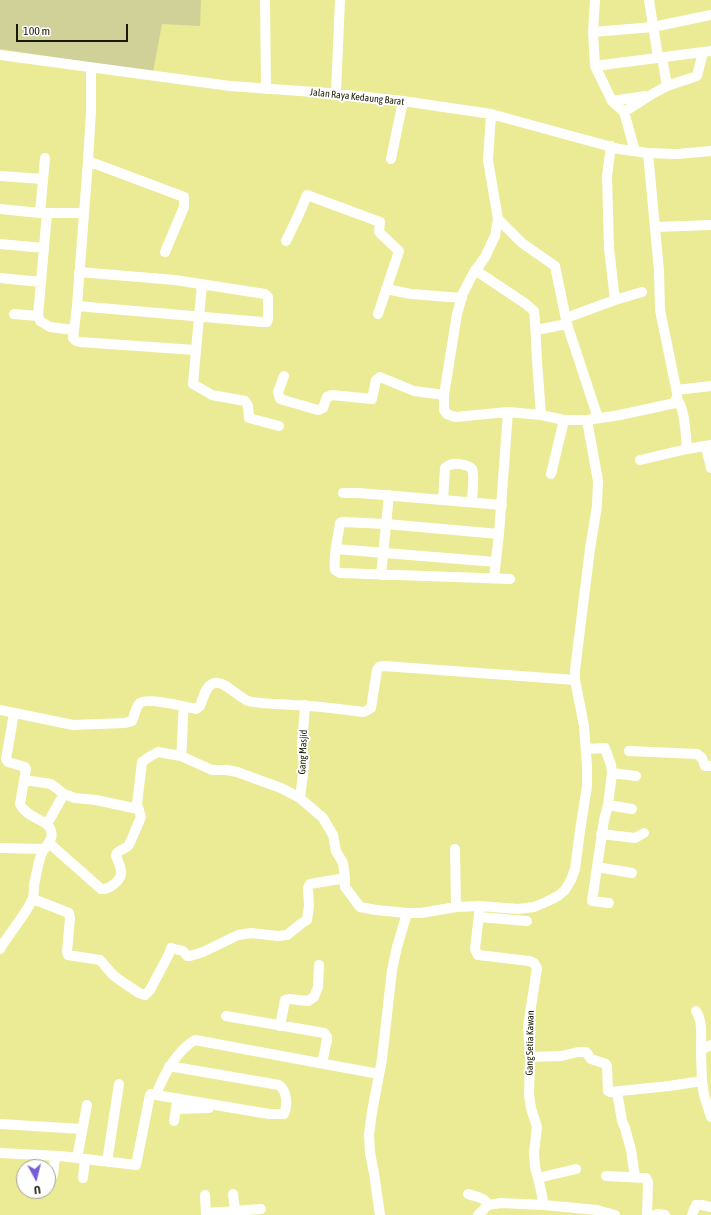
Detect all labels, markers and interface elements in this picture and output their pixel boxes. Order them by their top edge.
scale bar [18,16,130,42]
text: 100 m [23,24,50,38]
street label: Jalan Raya Kedaung Barat [309,86,405,108]
street label: Gang Masjid [296,729,310,775]
street label: Gang Setia Kawan [523,1010,537,1076]
north arrow [16,1159,56,1199]
text: U [33,1184,41,1196]

